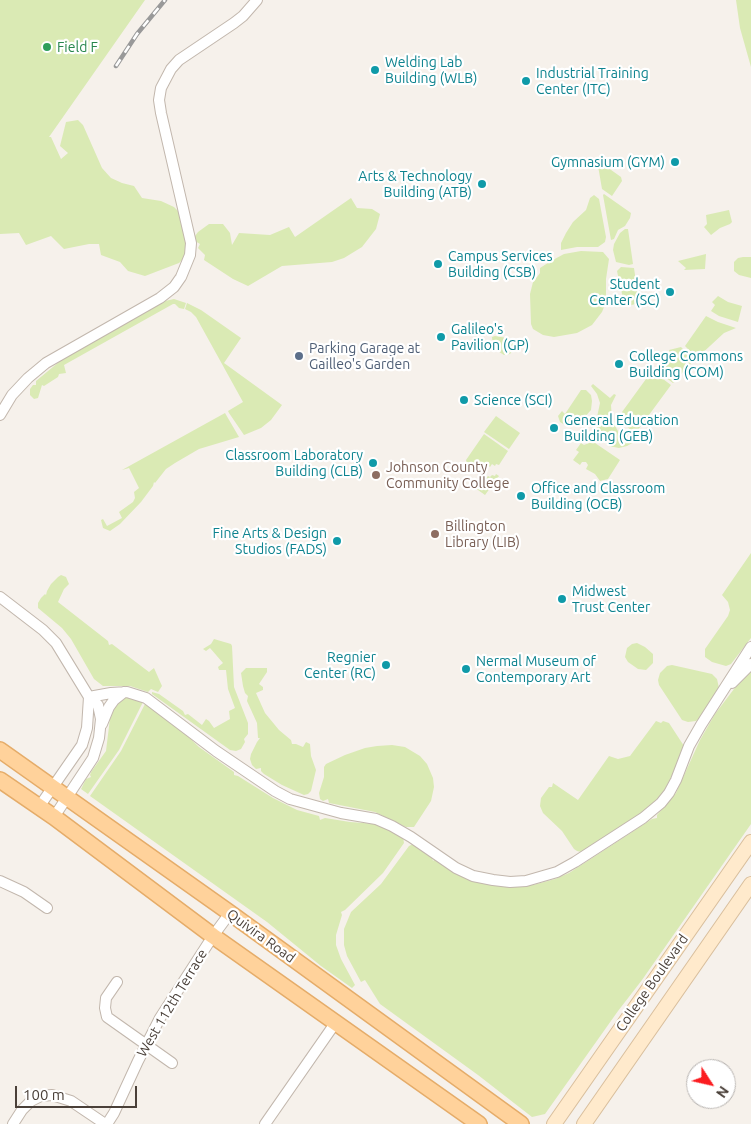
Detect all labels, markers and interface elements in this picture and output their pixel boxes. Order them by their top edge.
place label: Field F [57,39,98,55]
marker: Field F [41,41,53,53]
place label: Welding Lab Building (WLB) [385,54,477,86]
marker: Welding Lab Building (WLB) [369,64,381,76]
place label: Industrial Training Center (ITC) [536,65,649,98]
marker: Industrial Training Center (ITC) [520,75,532,87]
place label: Gymnasium (GYM) [551,154,665,170]
marker: Gymnasium (GYM) [669,156,681,168]
place label: Arts & Technology Building (ATB) [358,168,472,200]
marker: Arts & Technology Building (ATB) [476,178,488,190]
place label: Campus Services Building (CSB) [448,248,553,280]
marker: Campus Services Building (CSB) [432,258,444,270]
place label: Student Center (SC) [589,276,660,308]
marker: Student Center (SC) [664,286,676,298]
place label: Galileo's Pavilion (GP) [451,321,529,354]
marker: Galileo's Pavilion (GP) [435,331,447,343]
place label: Parking Garage at Gailleo's Garden [309,340,420,372]
place label: College Commons Building (COM) [629,348,743,381]
marker: Parking Garage at Gailleo's Garden [293,350,305,362]
marker: College Commons Building (COM) [613,358,625,370]
place label: Science (SCI) [474,392,553,408]
marker: Science (SCI) [458,394,470,406]
place label: General Education Building (GEB) [564,412,679,444]
marker: General Education Building (GEB) [548,422,560,434]
place label: Classroom Laboratory Building (CLB) [225,447,363,480]
marker: Classroom Laboratory Building (CLB) [367,457,379,469]
place label: Johnson County Community College [386,459,509,492]
marker: Johnson County Community College [370,469,382,481]
place label: Office and Classroom Building (OCB) [531,480,665,512]
marker: Office and Classroom Building (OCB) [515,490,527,502]
place label: Billington Library (LIB) [445,518,520,550]
place label: Fine Arts & Design Studios (FADS) [213,525,327,558]
marker: Billington Library (LIB) [429,528,441,540]
marker: Fine Arts & Design Studios (FADS) [331,535,343,547]
place label: Midwest Trust Center [572,583,650,616]
marker: Midwest Trust Center [556,593,568,605]
place label: Regnier Center (RC) [304,649,376,682]
place label: Nermal Museum of Contemporary Art [476,653,596,686]
marker: Regnier Center (RC) [380,659,392,671]
marker: Nermal Museum of Contemporary Art [460,663,472,675]
street label: Quivira Road [224,906,298,966]
street label: College Boulevard [612,931,692,1035]
street label: West 112th Terrace [133,946,211,1060]
north arrow [686,1059,736,1109]
scale bar [18,1076,140,1108]
text: N [713,1083,732,1101]
text: 100 m [23,1086,65,1103]

